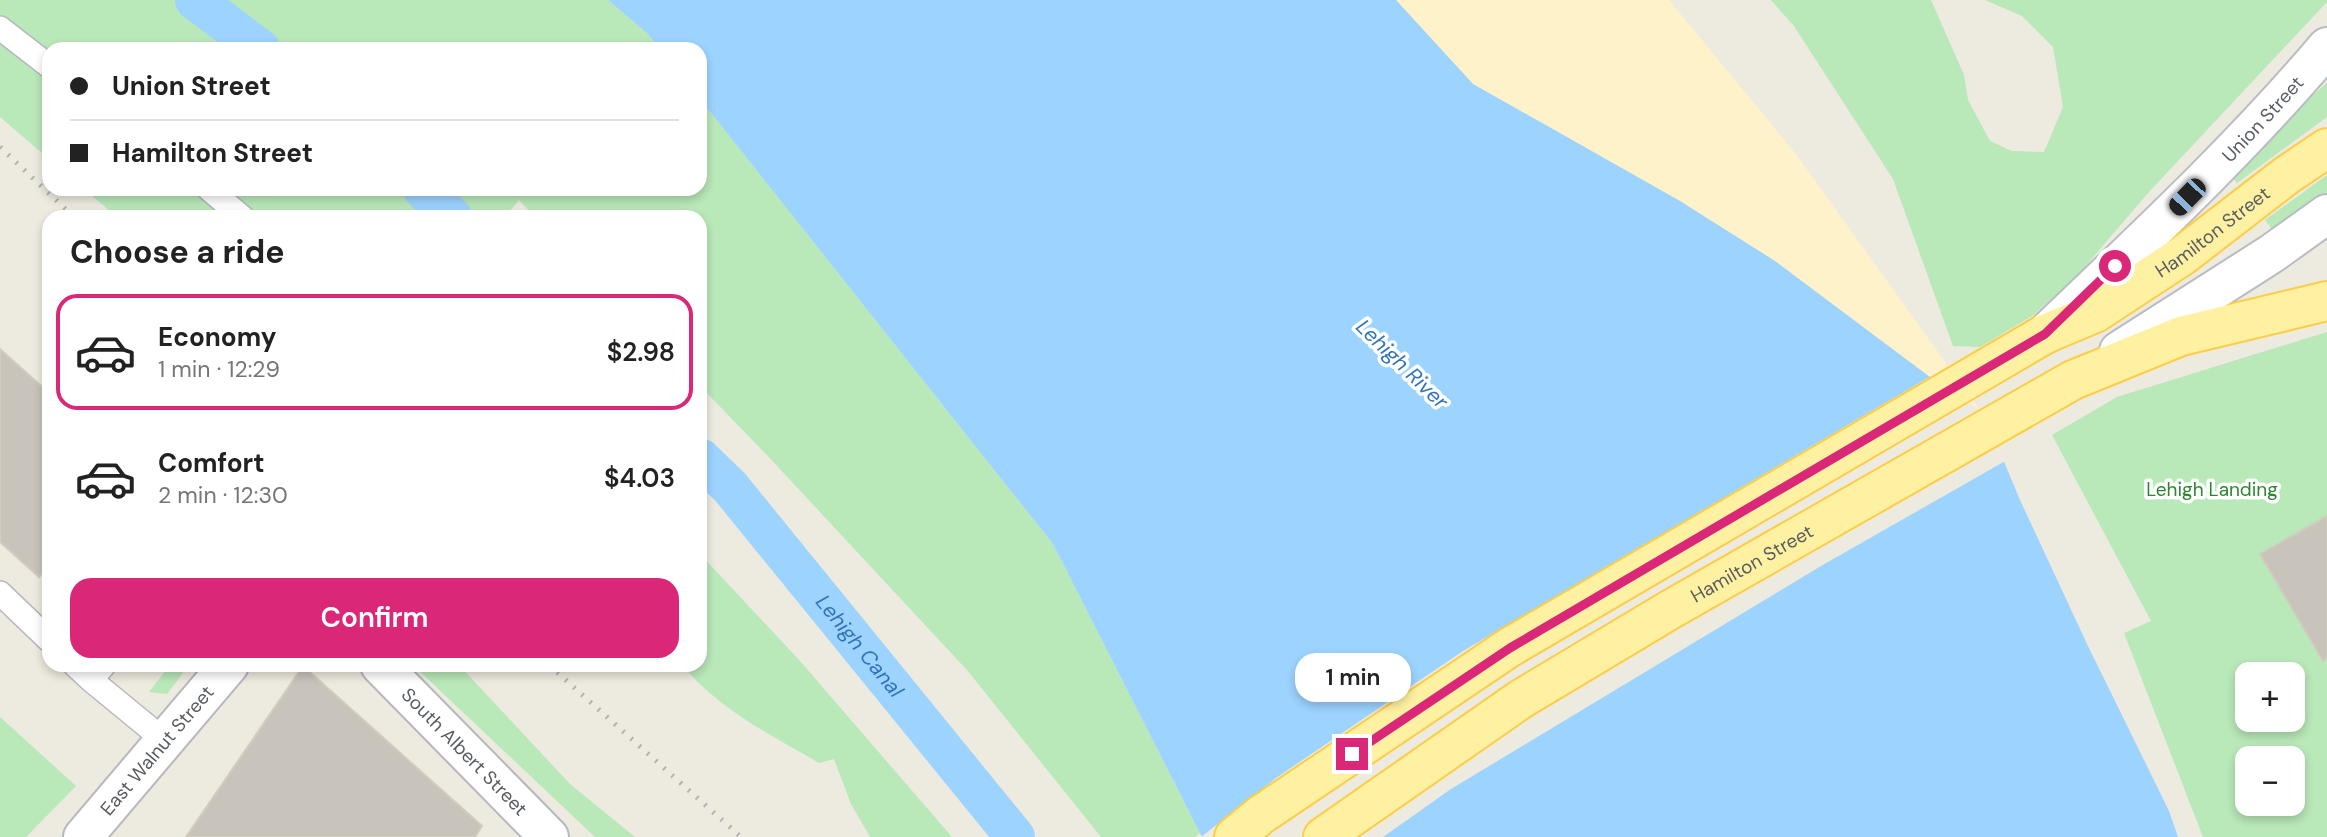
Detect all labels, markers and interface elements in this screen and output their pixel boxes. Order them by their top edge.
text: Union Street [112,69,271,103]
street label: Union Street [2216,70,2309,167]
text: Hamilton Street [112,136,313,170]
car [2165,175,2210,219]
street label: Hamilton Street [2150,181,2275,283]
text: Choose a ride [70,231,285,273]
route start [2099,250,2131,282]
water label: Lehigh River [1350,313,1455,416]
text: Economy [158,320,276,354]
icon: car [74,321,137,384]
text: $2.98 [607,335,675,369]
text: 1 min · 12:29 [158,354,280,384]
text: Comfort [158,446,264,480]
icon: car [74,447,137,510]
text: $4.03 [604,461,675,495]
park label: Lehigh Landing [2146,477,2278,502]
text: 2 min · 12:30 [158,480,288,510]
street label: Hamilton Street [1686,518,1817,608]
button: Confirm [70,578,679,658]
water label: Lehigh Canal [809,589,910,704]
callout: 1 min [1294,652,1410,702]
text: 1 min [1326,662,1380,692]
map controls [2235,662,2305,816]
button: + [2235,662,2305,732]
street label: East Walnut Street [95,680,219,820]
street label: South Albert Street [396,682,533,821]
route end [1336,738,1368,770]
button: − [2235,746,2305,816]

